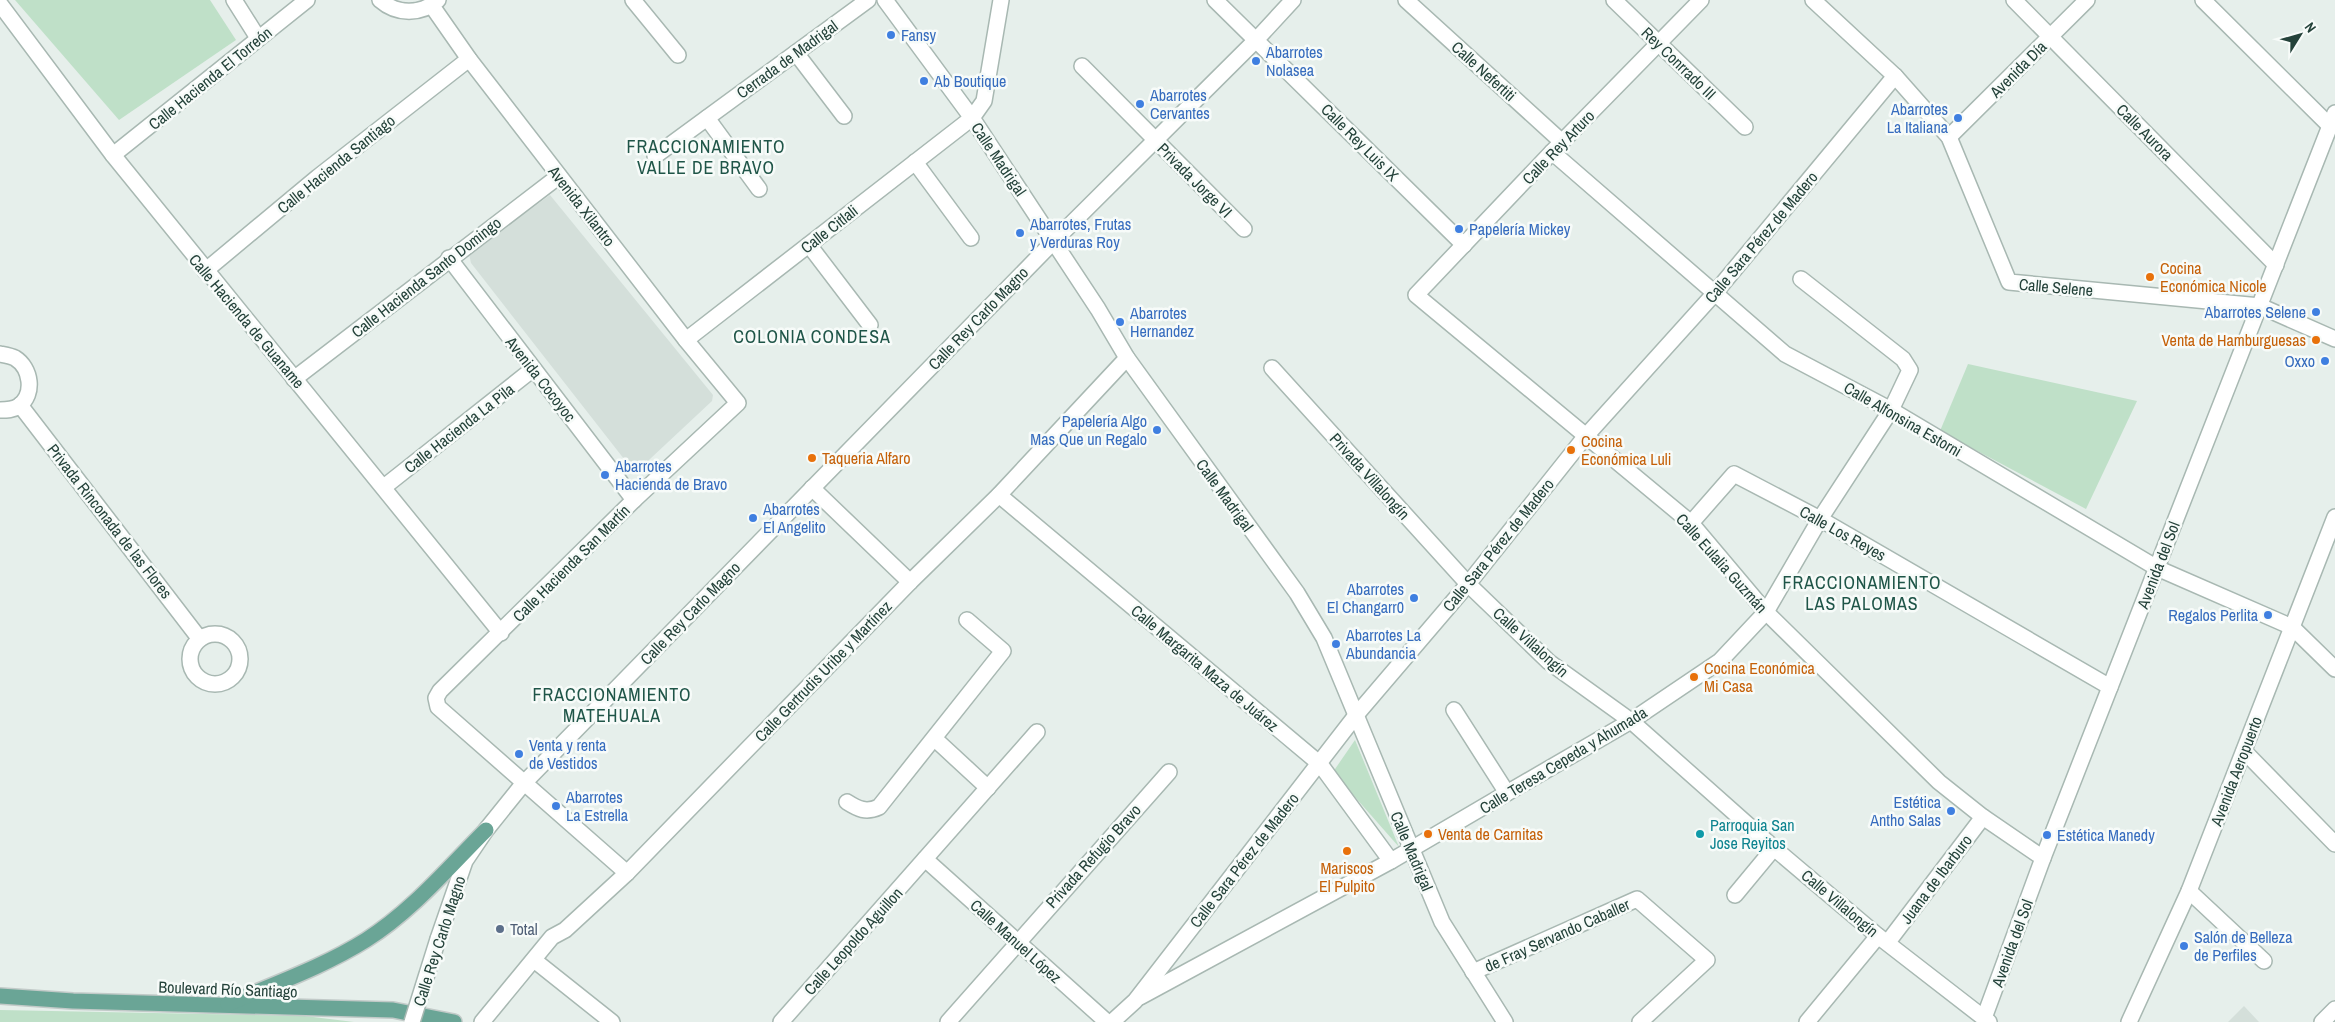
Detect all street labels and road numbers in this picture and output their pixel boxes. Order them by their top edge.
street label: Cerrada de Madrigal [732,15,842,103]
street label: Calle Hacienda El Torreón [144,21,276,135]
street label: Rey Conrrado III [1637,22,1721,104]
street label: Avenida Día [1984,35,2052,103]
street label: Calle Nefertiti [1447,36,1521,106]
street label: Calle Rey Luis IX [1316,98,1404,186]
street label: Calle Aurora [2112,99,2179,166]
street label: Calle Rey Arturo [1517,105,1599,189]
street label: Calle Hacienda Santiago [272,110,400,218]
street label: Calle Madrigal [966,118,1032,200]
street label: Privada Jorge VI [1153,138,1237,222]
street label: Avenida Xilantro [543,160,620,251]
street label: Calle Sara Pérez de Madero [1699,167,1823,307]
street label: Calle Citlali [796,200,862,258]
street label: Calle Hacienda Santo Domingo [347,212,505,342]
street label: Calle Hacienda de Guaname [184,249,310,393]
street label: Calle Rey Carlo Magno [923,262,1033,374]
street label: Calle Selene [2018,273,2094,301]
street label: Avenida Cocoyoc [500,331,582,427]
street label: Calle Alfonsina Estorni [1840,376,1966,462]
street label: Calle Hacienda La Pila [399,378,519,478]
street label: Privada Villalongín [1325,428,1415,524]
street label: Privada Rinconada de las Flores [43,439,177,603]
street label: Calle Madrigal [1191,454,1259,536]
street label: Calle Sara Pérez de Madero [1437,474,1559,616]
street label: Calle Hacienda San Martín [508,500,634,626]
street label: Calle Los Reyes [1796,500,1890,566]
street label: Calle Eulalia Guzmán [1671,508,1773,618]
street label: Avenida del Sol [2131,518,2185,613]
street label: Calle Rey Carlo Magno [635,557,745,669]
street label: Calle Gertrudis Uribe y Martínez [749,595,897,747]
street label: Calle Margarita Maza de Juárez [1126,600,1284,737]
street label: Calle Villalongín [1488,602,1574,682]
street label: Calle Teresa Cepeda y Ahumada [1475,701,1651,819]
street label: Avenida Aeropuerto [2205,713,2267,830]
street label: Calle Sara Pérez de Madero [1184,788,1304,932]
street label: Privada Refugio Bravo [1040,799,1146,913]
street label: Calle Madrigal [1385,808,1439,894]
street label: Juana de Ibarburo [1895,830,1977,928]
street label: Calle Villalongín [1797,864,1883,942]
street label: Calle Rey Carlo Magno [408,873,470,1009]
street label: Calle Leopoldo Aguillon [799,882,907,1000]
street label: de Fray Servando Caballer [1481,893,1634,977]
street label: Calle Manuel López [966,894,1067,988]
street label: Avenida del Sol [1986,896,2038,991]
street label: Boulevard Río Santiago [158,976,298,1002]

